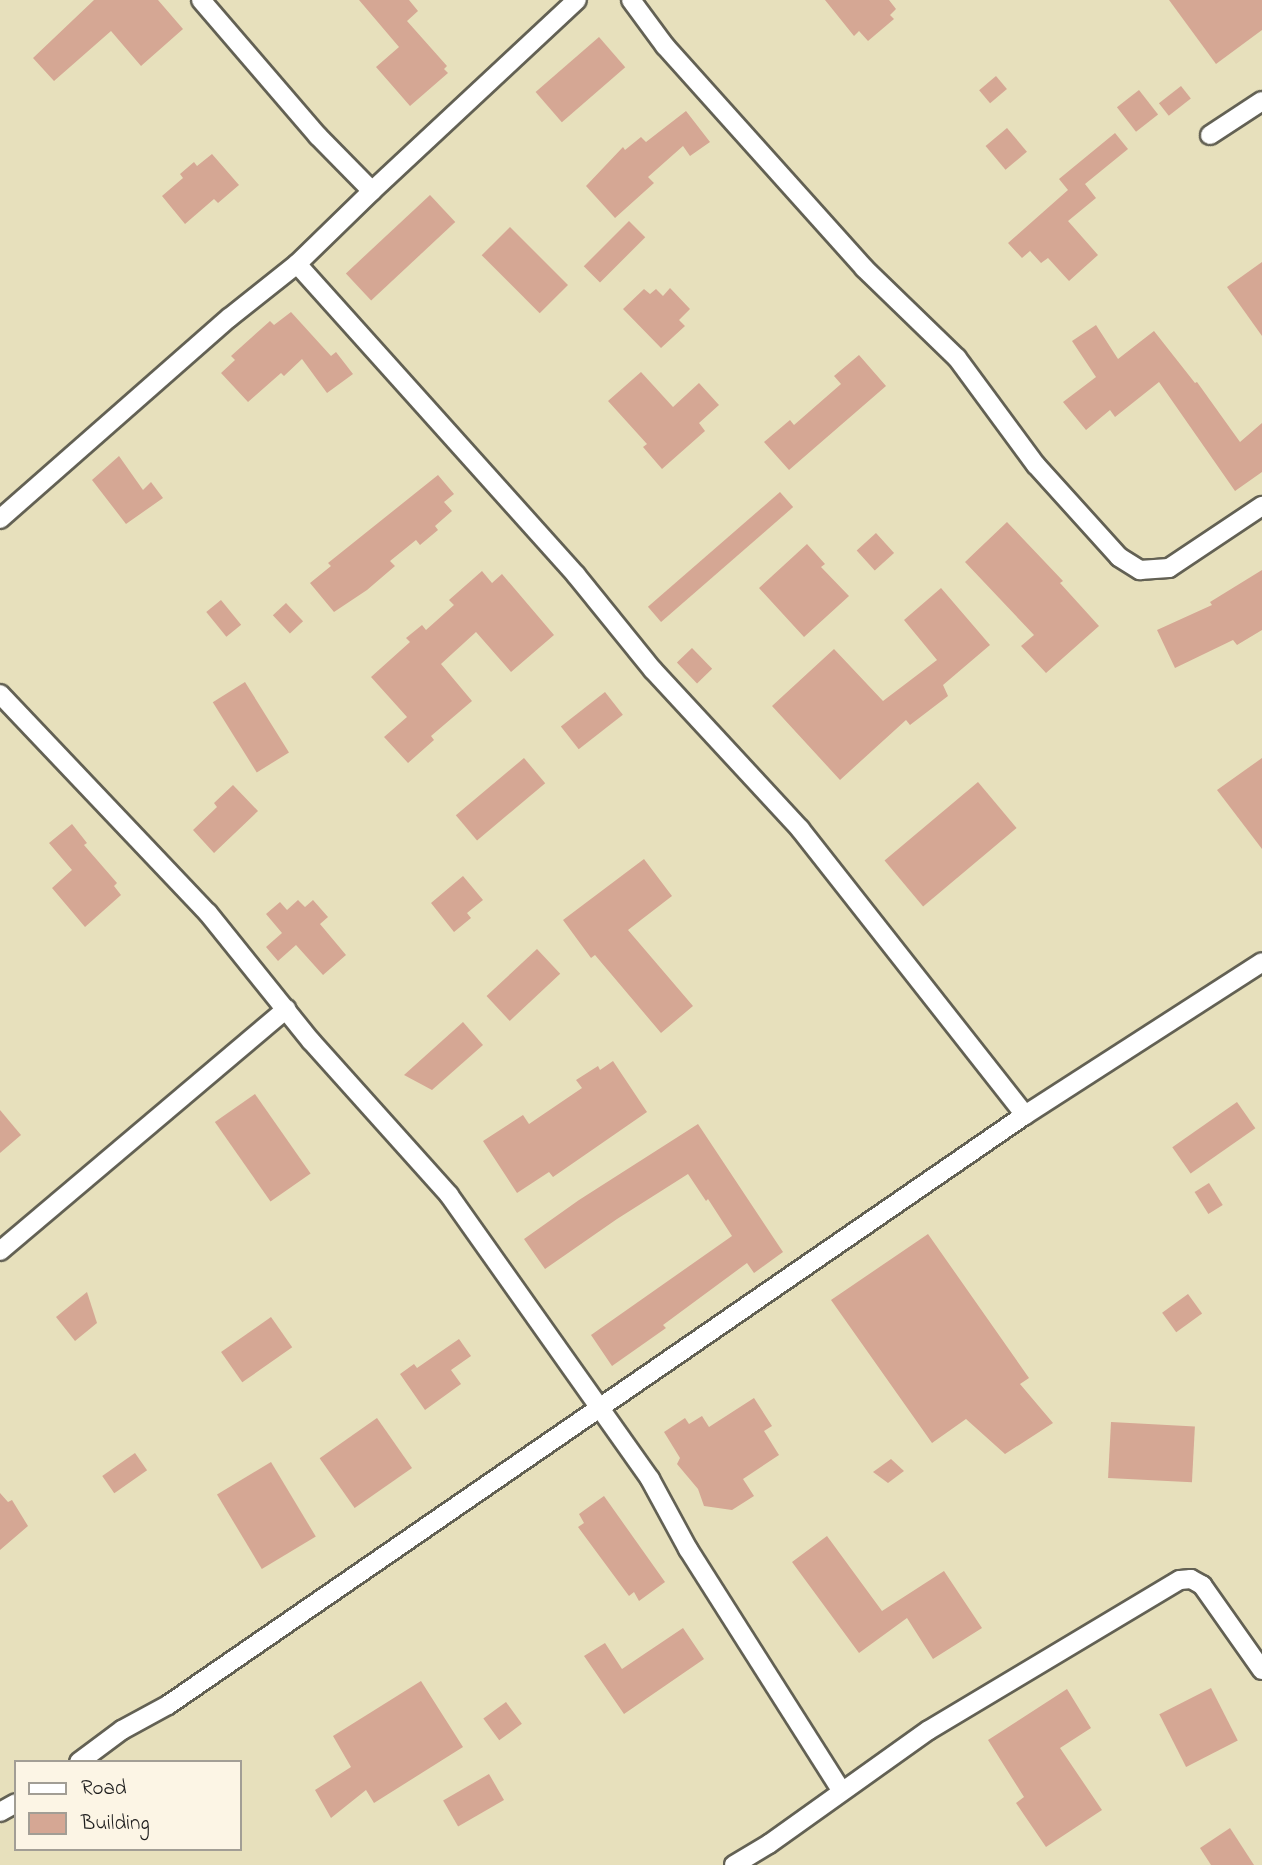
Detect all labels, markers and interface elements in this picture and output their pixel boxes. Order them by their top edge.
legend [14,1760,242,1851]
text: Road [81,1774,127,1804]
text: Building [81,1809,150,1839]

